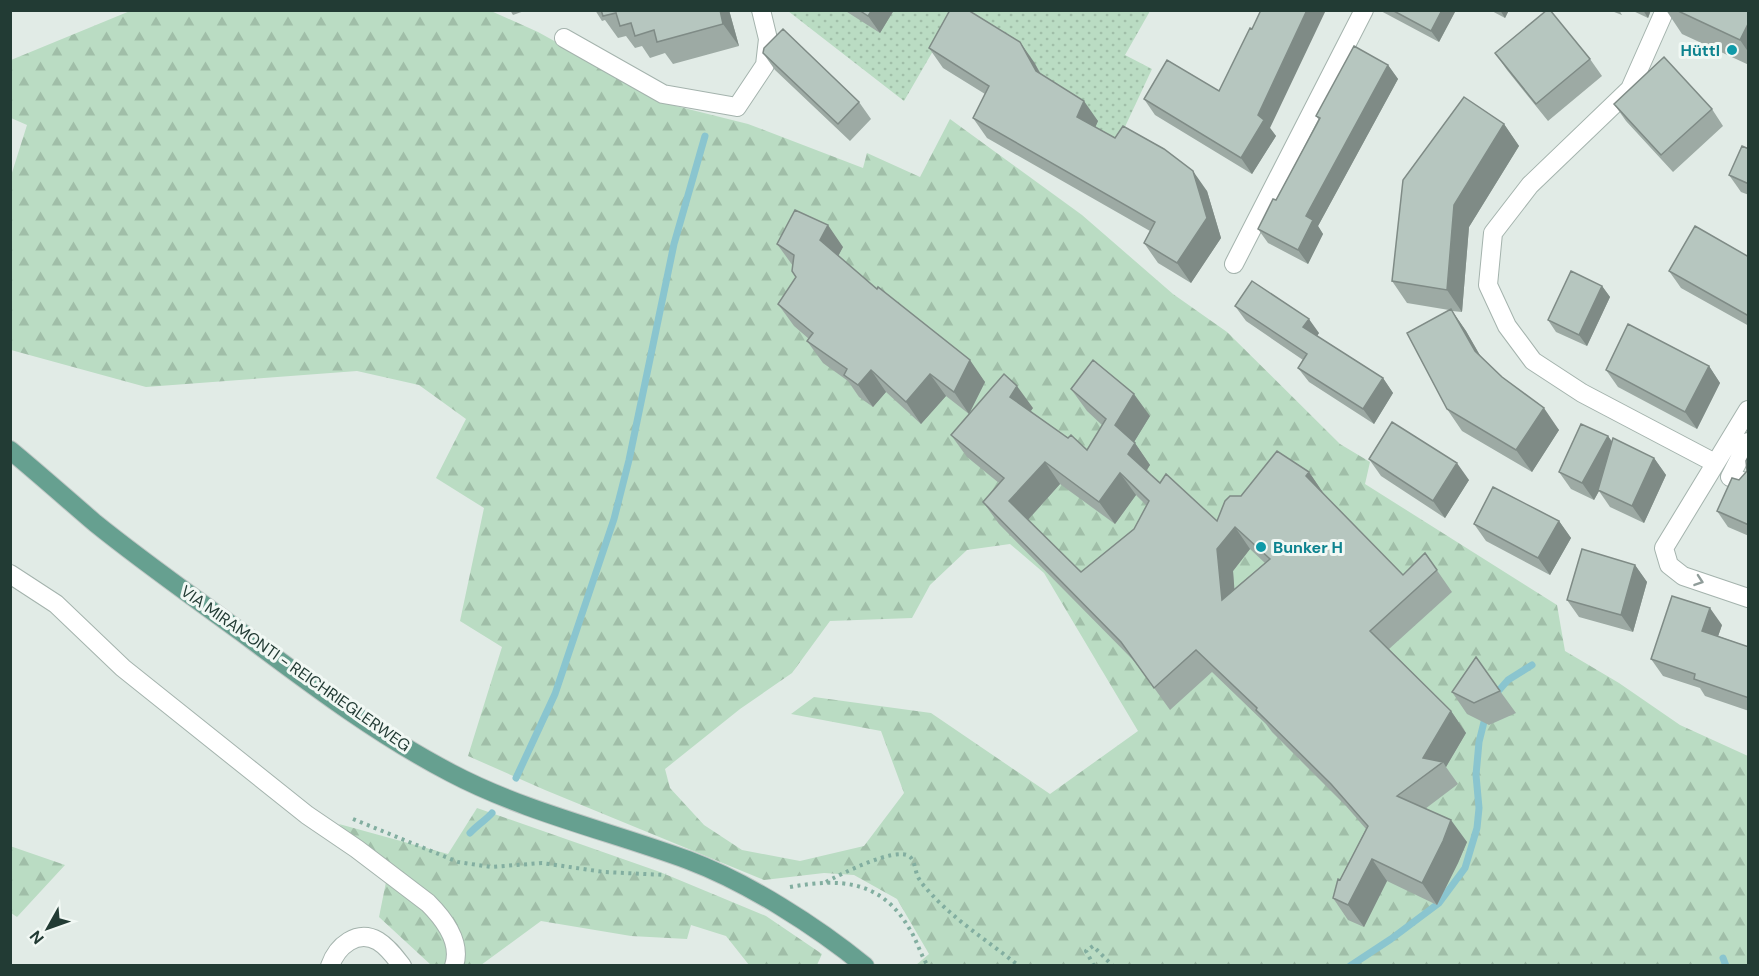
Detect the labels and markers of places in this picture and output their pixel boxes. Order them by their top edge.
place label: Hüttl [1681,40,1720,61]
marker: Hüttl [1725,43,1739,57]
place label: Bunker H [1273,537,1343,558]
marker: Bunker H [1254,540,1268,554]

